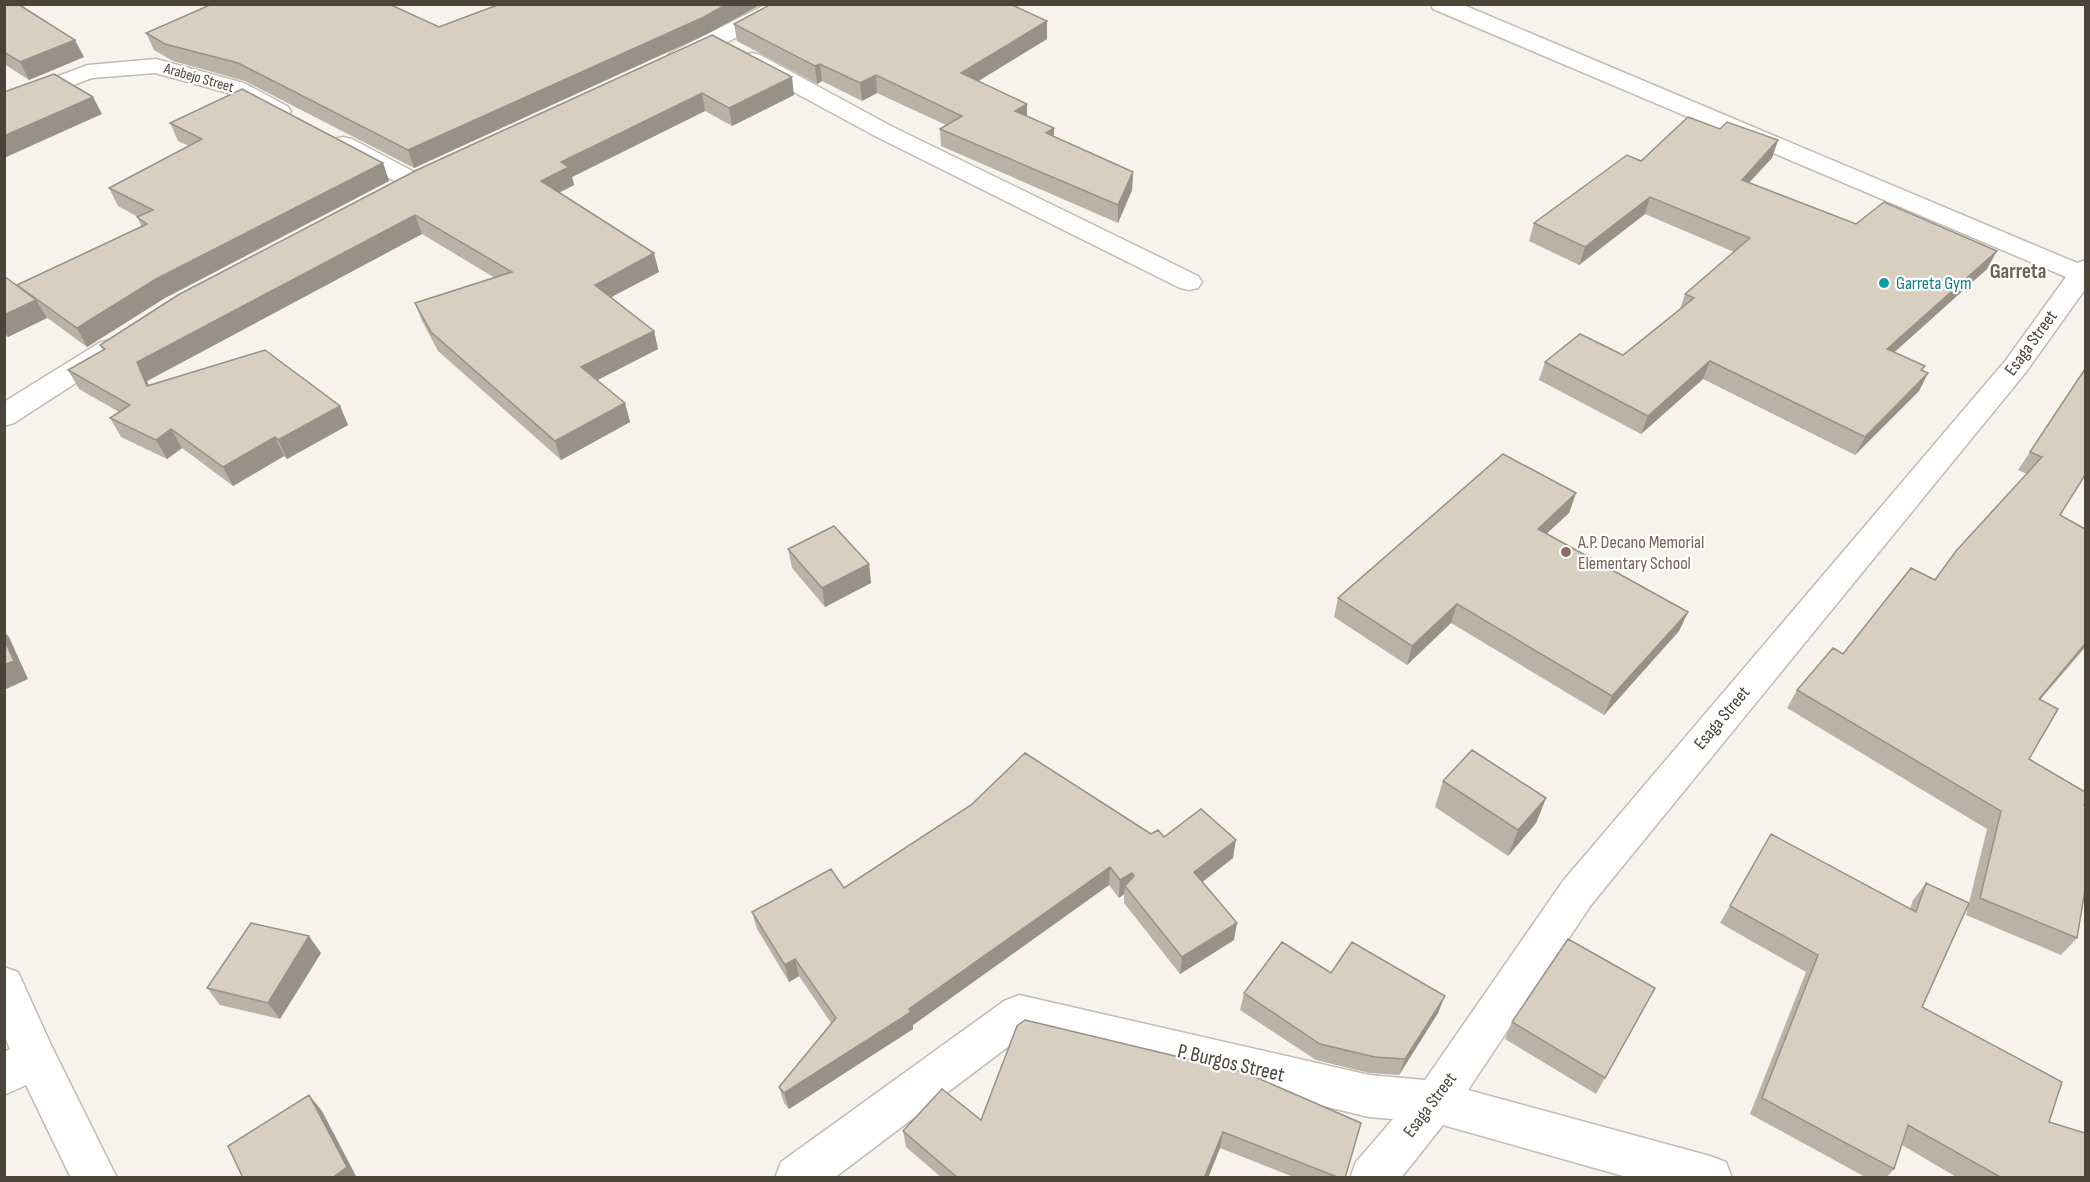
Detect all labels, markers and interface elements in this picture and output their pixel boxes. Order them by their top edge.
street label: Arabejo Street [161,59,237,97]
district label: Garreta [1990,259,2046,284]
place label: Garreta Gym [1896,273,1971,294]
marker: Garreta Gym [1877,276,1891,290]
street label: Esaga Street [2000,306,2062,380]
place label: A.P. Decano Memorial Elementary School [1577,532,1704,574]
marker: A.P. Decano Memorial Elementary School [1559,545,1573,559]
street label: Esaga Street [1690,682,1755,754]
street label: P. Burgos Street [1175,1039,1287,1087]
street label: Esaga Street [1399,1068,1461,1141]

